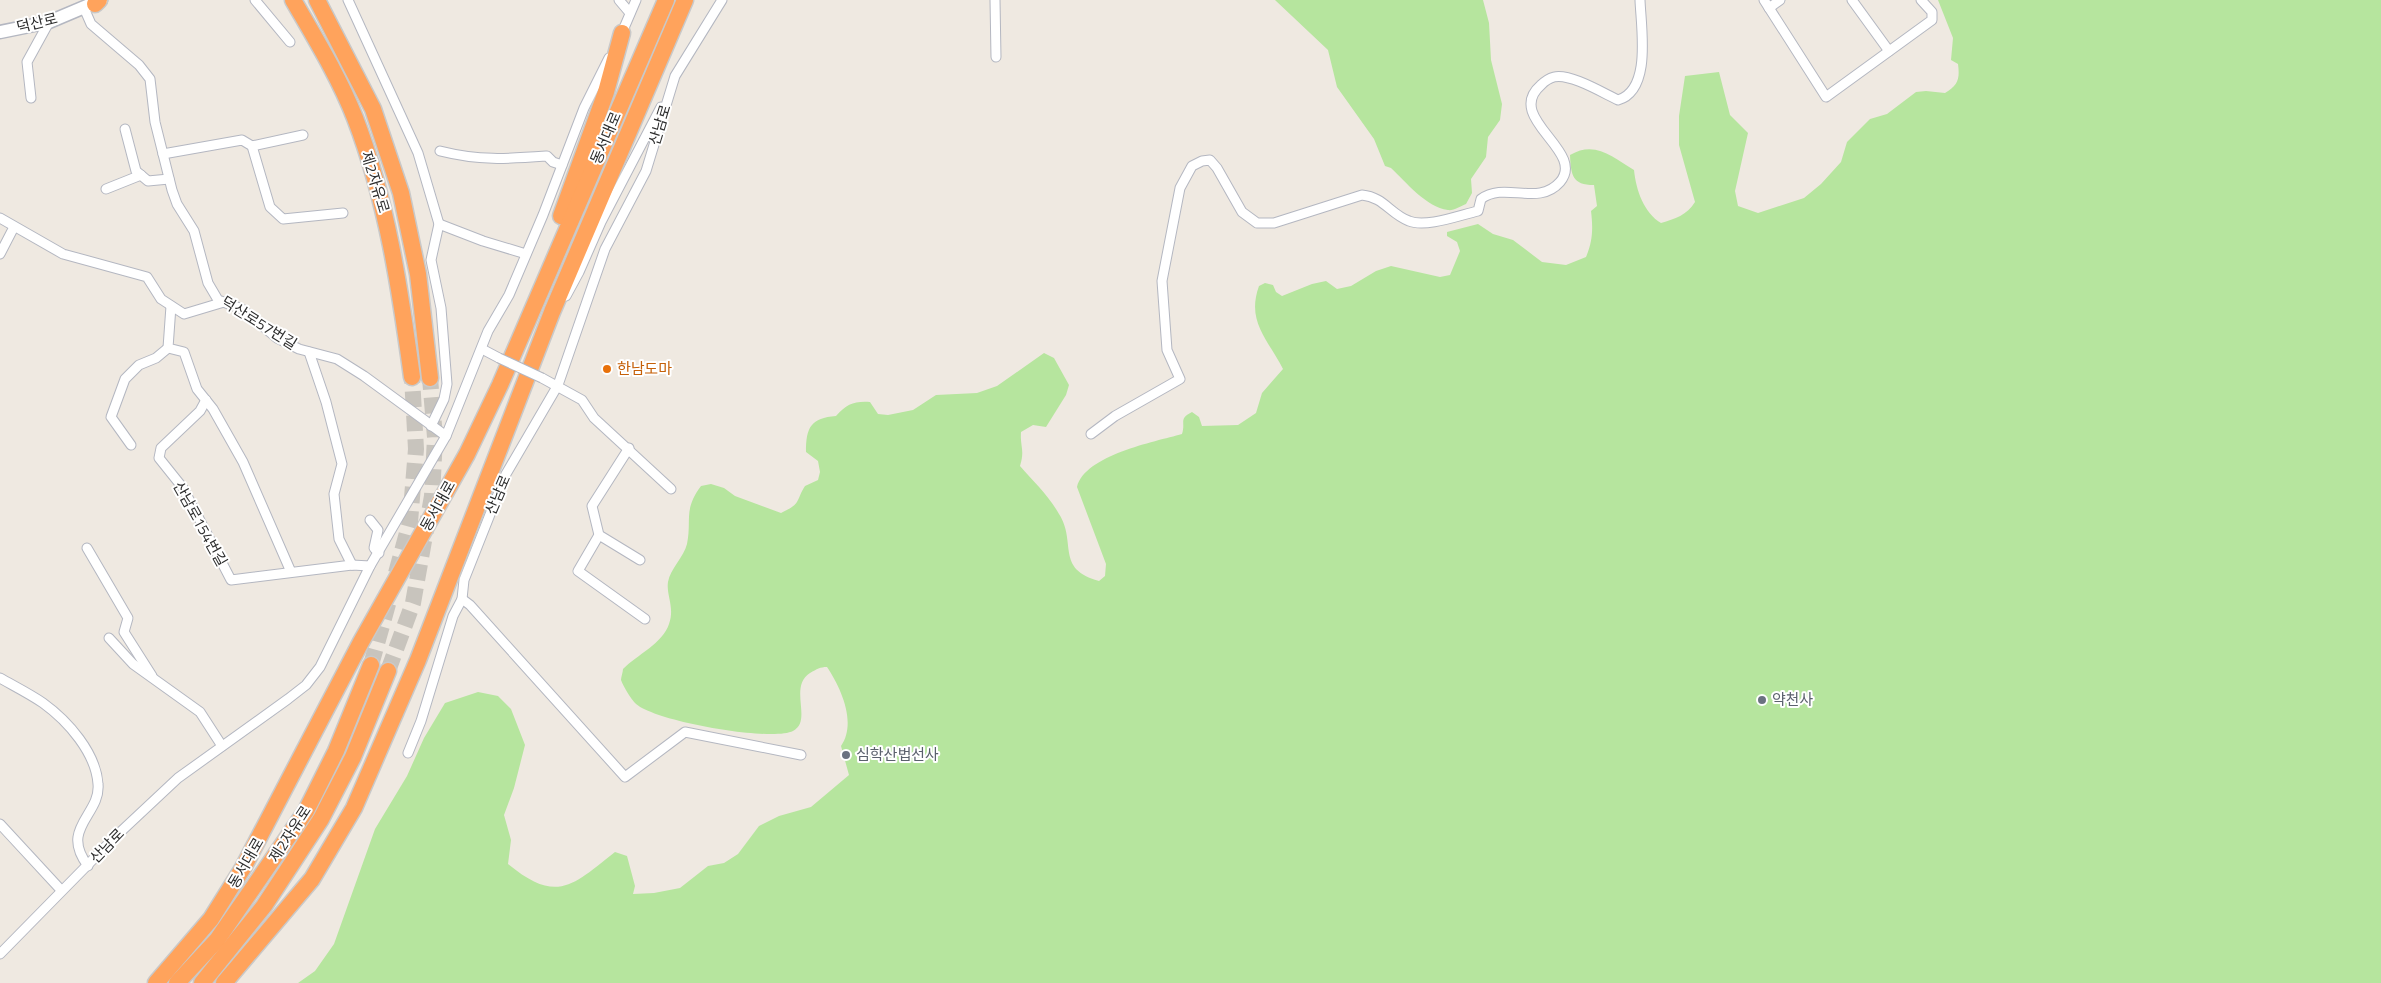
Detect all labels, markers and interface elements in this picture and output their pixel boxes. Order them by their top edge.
street label: 덕산로 [14,6,60,39]
street label: 산남로 [642,102,677,148]
street label: 동서대로 [584,108,627,168]
street label: 제2자유로 [355,148,396,216]
street label: 덕산로57번길 [217,290,302,355]
place label: 한남도마 [617,357,672,380]
marker: 한남도마 [601,363,613,375]
street label: 산남로 [479,471,516,518]
street label: 동서대로 [414,476,461,535]
street label: 산남로154번길 [168,477,233,571]
place label: 약천사 [1772,688,1814,711]
marker: 약천사 [1756,694,1768,706]
place label: 심학산법선사 [856,743,939,766]
marker: 심학산법선사 [840,749,852,761]
street label: 제2자유로 [263,801,317,867]
street label: 산남로 [84,823,129,869]
street label: 동서대로 [222,833,269,892]

